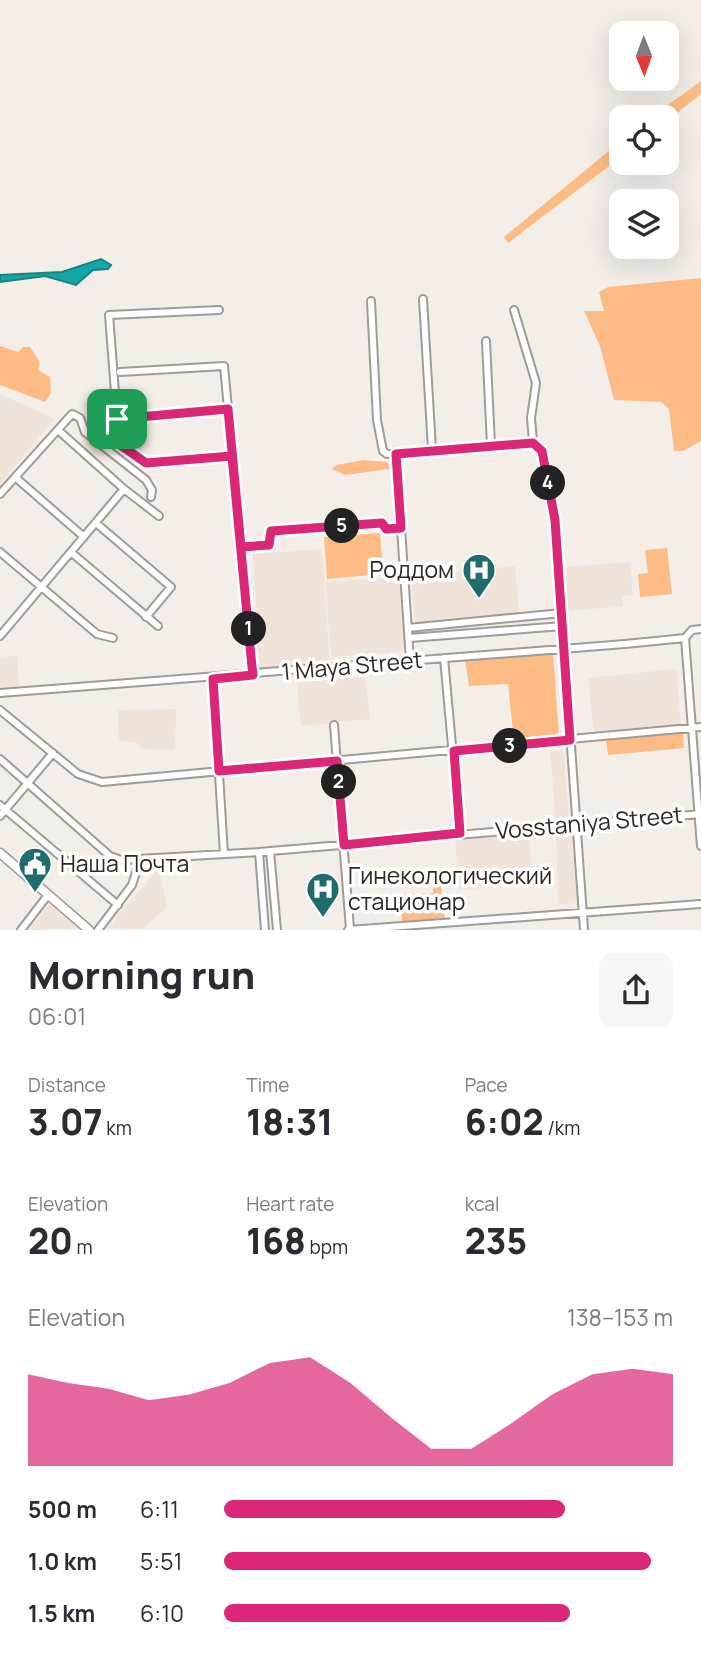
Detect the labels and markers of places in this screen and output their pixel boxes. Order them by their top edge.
pin [87,389,147,449]
pin: 4 [530,466,566,500]
pin: 5 [324,508,360,544]
hospital icon: Роддом [460,551,498,600]
place label: Роддом [369,553,454,585]
pin: 1 [232,612,266,646]
pin: 3 [492,728,528,764]
pin: 2 [322,764,356,800]
public building icon: Наша Почта [16,845,54,894]
place label: Наша Почта [60,847,189,879]
place label: Гинекологический стационар [348,859,552,917]
hospital icon: Гинекологический стационар [304,870,342,919]

